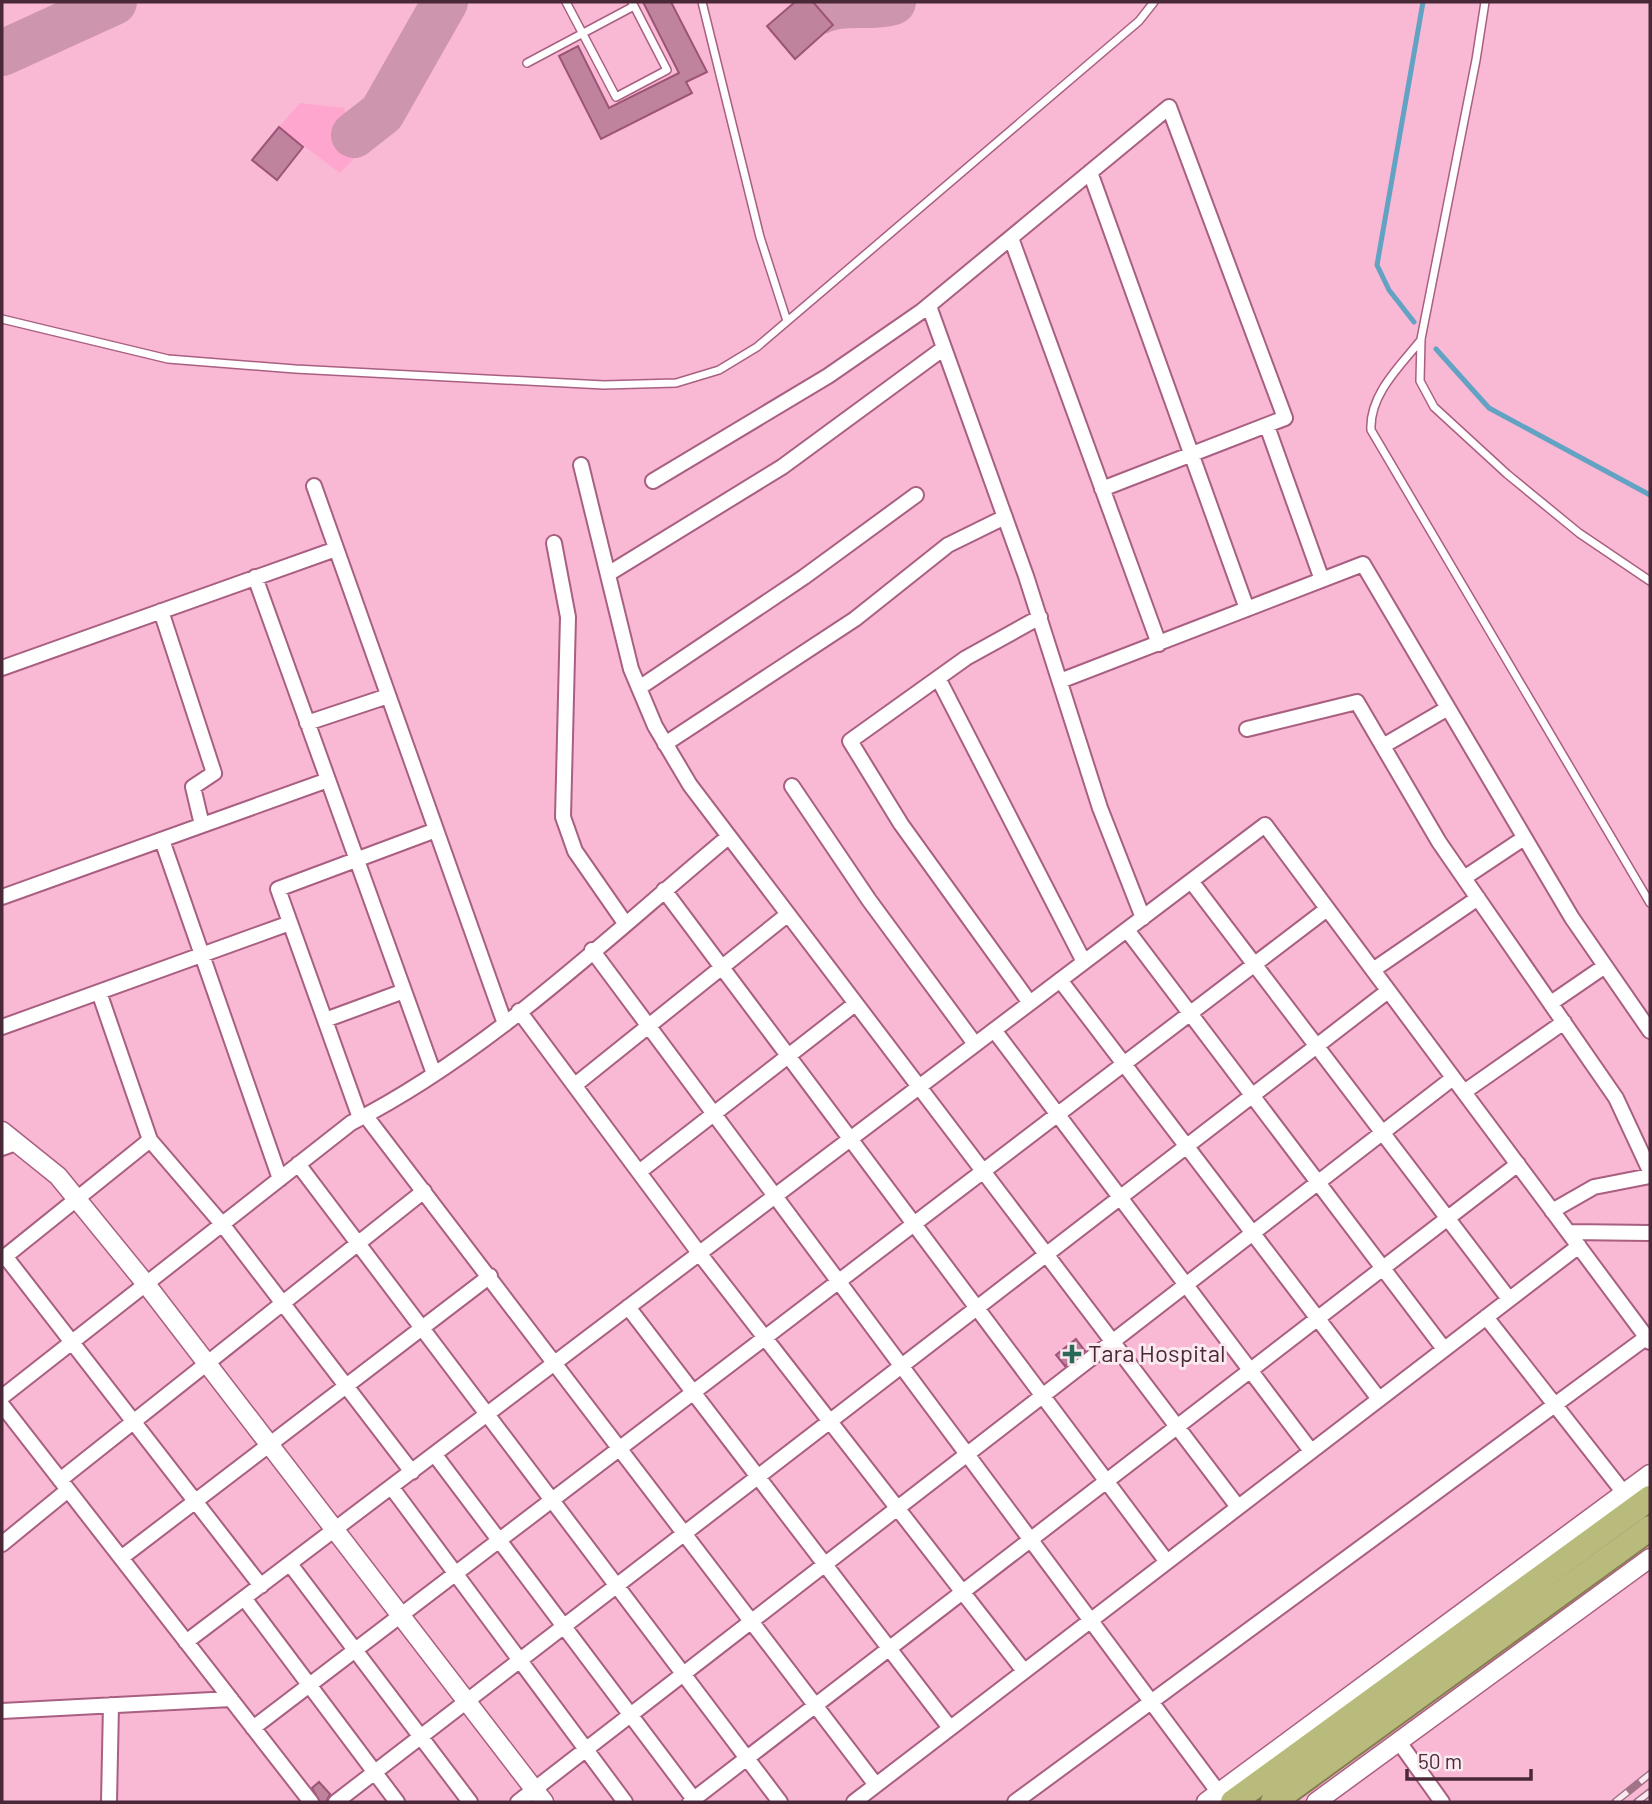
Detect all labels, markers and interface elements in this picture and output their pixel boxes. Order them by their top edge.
place label: Tara Hospital [1088,1338,1226,1367]
marker: Tara Hospital [1062,1344,1082,1364]
scale bar [1407,1738,1531,1782]
text: 50 m [1418,1748,1462,1773]

